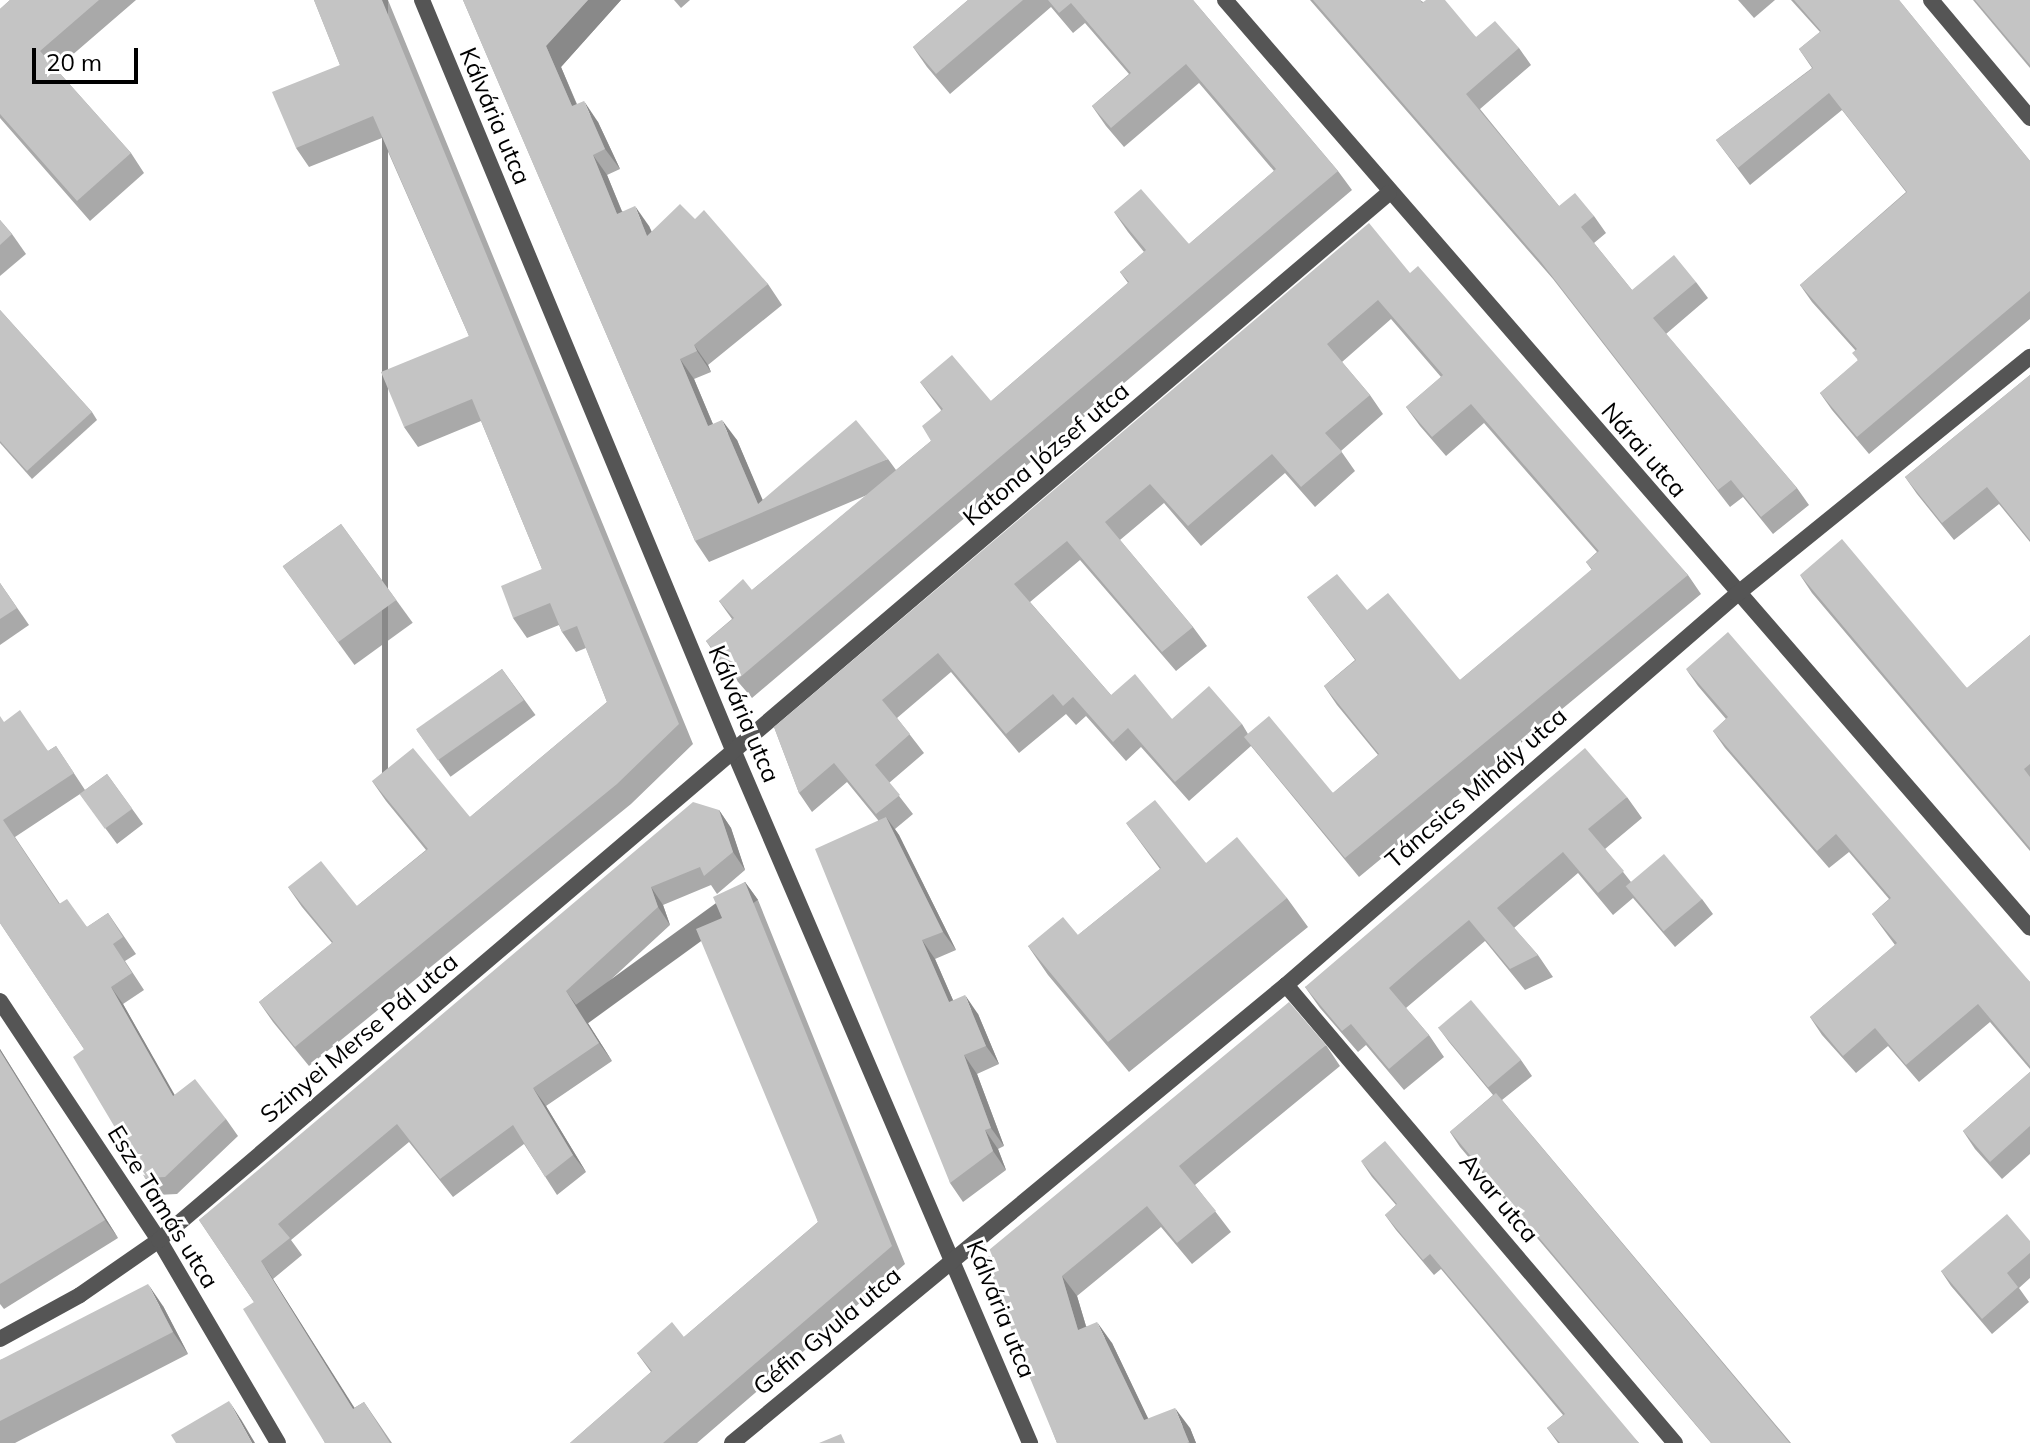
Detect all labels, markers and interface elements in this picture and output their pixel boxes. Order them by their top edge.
scale bar [36,32,142,82]
street label: Kálvária utca [453,43,537,189]
text: 20 m [46,47,102,77]
street label: Katona József utca [957,376,1135,532]
street label: Nárai utca [1595,397,1693,503]
street label: Kálvária utca [702,641,786,787]
street label: Táncsics Mihály utca [1380,702,1572,874]
street label: Szinyei Merse Pál utca [255,947,463,1129]
street label: Esze Tamás utca [101,1120,225,1294]
street label: Avar utca [1454,1148,1544,1248]
street label: Kálvária utca [960,1236,1042,1382]
street label: Géfin Gyula utca [747,1261,907,1401]

